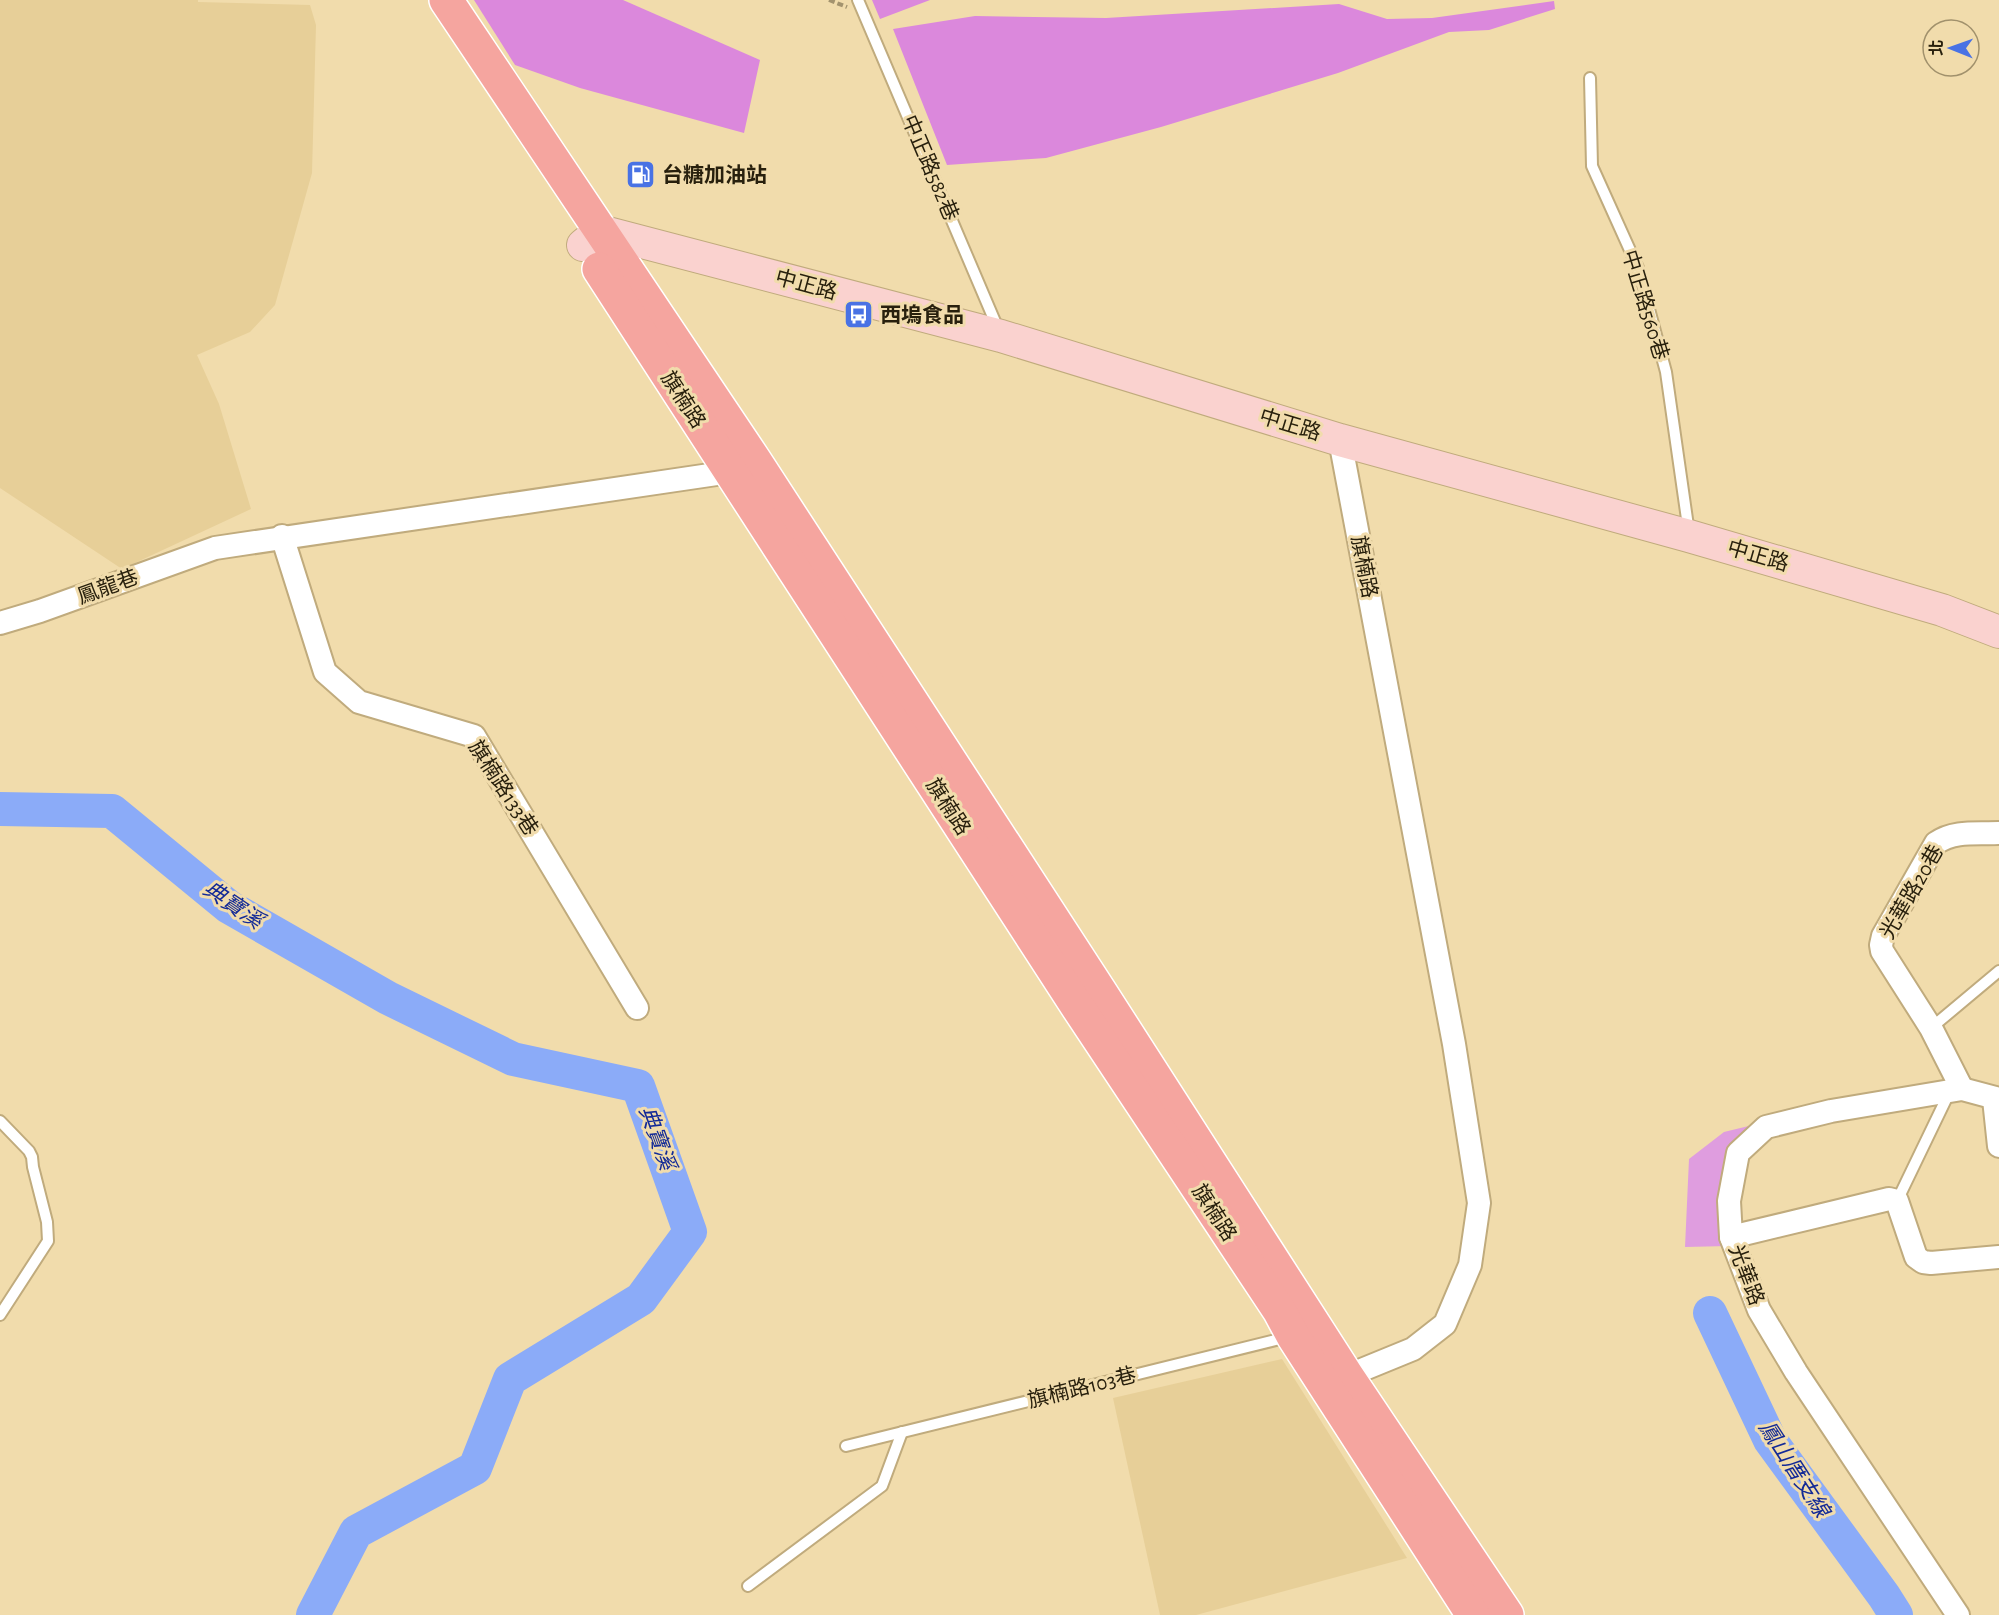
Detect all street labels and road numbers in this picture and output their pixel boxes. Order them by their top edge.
street label: 中正路582巷 [898,112,963,224]
street label: 中正路560巷 [1618,247,1673,362]
street label: 中正路 [773,266,839,303]
street label: 旗楠路 [657,367,710,432]
street label: 中正路 [1257,405,1323,444]
street label: 旗楠路 [1348,534,1381,600]
street label: 中正路 [1725,536,1791,575]
street label: 鳳龍巷 [74,565,141,608]
street label: 旗楠路133巷 [465,736,542,839]
street label: 旗楠路 [922,774,975,839]
street label: 光華路20巷 [1876,841,1947,943]
street label: 旗楠路 [1188,1180,1241,1245]
street label: 光華路 [1725,1241,1768,1308]
street label: 旗楠路103巷 [1025,1363,1138,1412]

